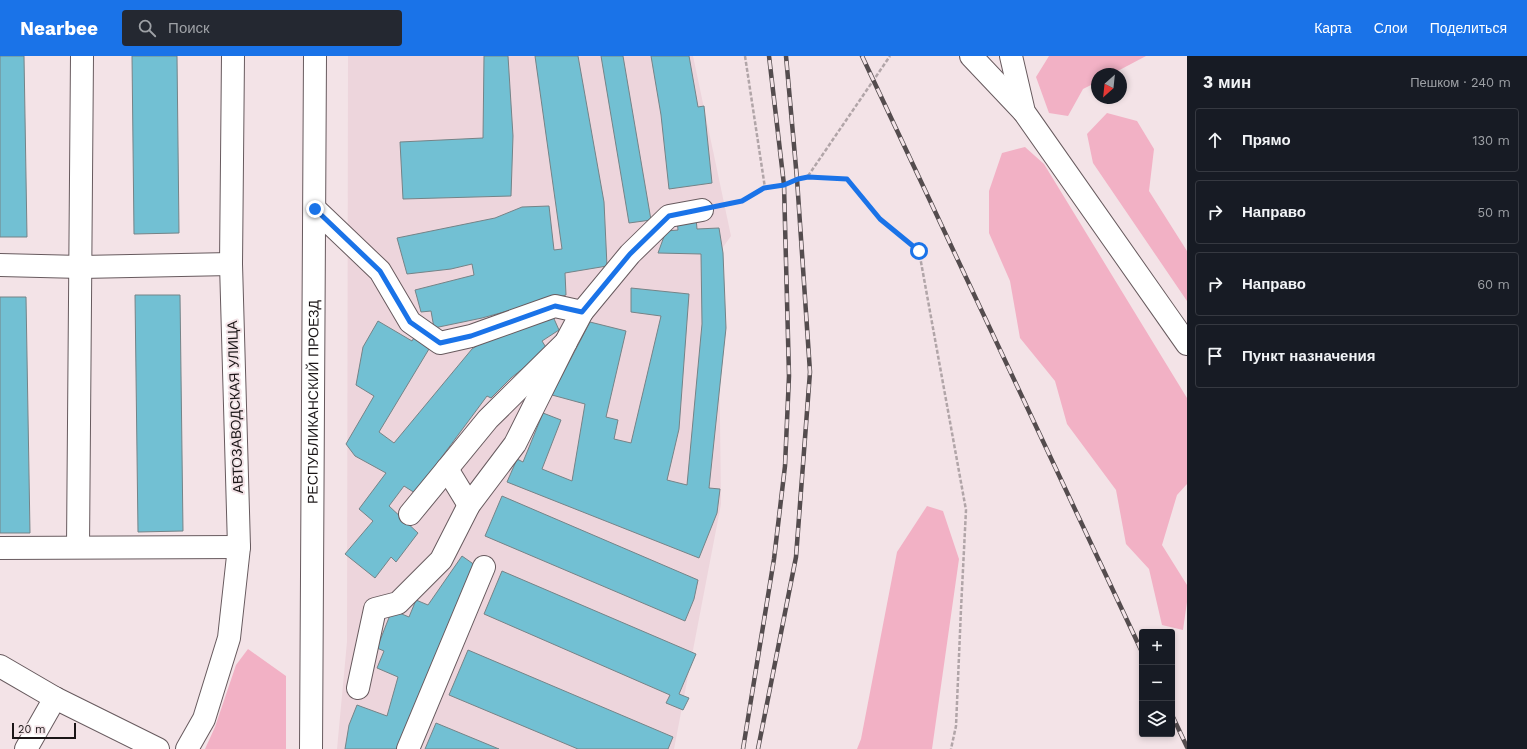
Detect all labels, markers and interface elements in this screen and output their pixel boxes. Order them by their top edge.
search box [122,10,402,46]
text: Nearbee [20,17,98,40]
icon: search [136,17,158,39]
text: Поиск [168,19,210,37]
text: Карта [1314,20,1352,36]
text: Слои [1374,20,1408,36]
text: Поделиться [1430,20,1507,36]
north arrow [1091,68,1127,104]
text: 3 мин [1203,72,1251,92]
text: Пешком · 240 m [1410,75,1511,90]
icon: ahead [1204,129,1226,151]
text: Прямо [1242,131,1291,149]
text: 130 m [1472,133,1510,148]
route end [306,200,324,218]
icon: right [1204,201,1226,223]
text: Направо [1242,203,1306,221]
text: 50 m [1478,205,1510,220]
route start [910,242,928,260]
icon: right [1204,273,1226,295]
text: Направо [1242,275,1306,293]
text: 60 m [1477,277,1510,292]
street label: РЕСПУБЛИКАНСКИЙ ПРОЕЗД [304,299,322,504]
street label: АВТОЗАВОДСКАЯ УЛИЦА [224,320,246,494]
icon: arrive [1204,345,1226,367]
text: Пункт назначения [1242,347,1375,365]
map controls [1139,629,1175,737]
button: + [1139,629,1175,665]
button: − [1139,665,1175,701]
button: layers [1139,701,1175,737]
scale bar [12,721,76,740]
text: 20 m [18,723,46,736]

